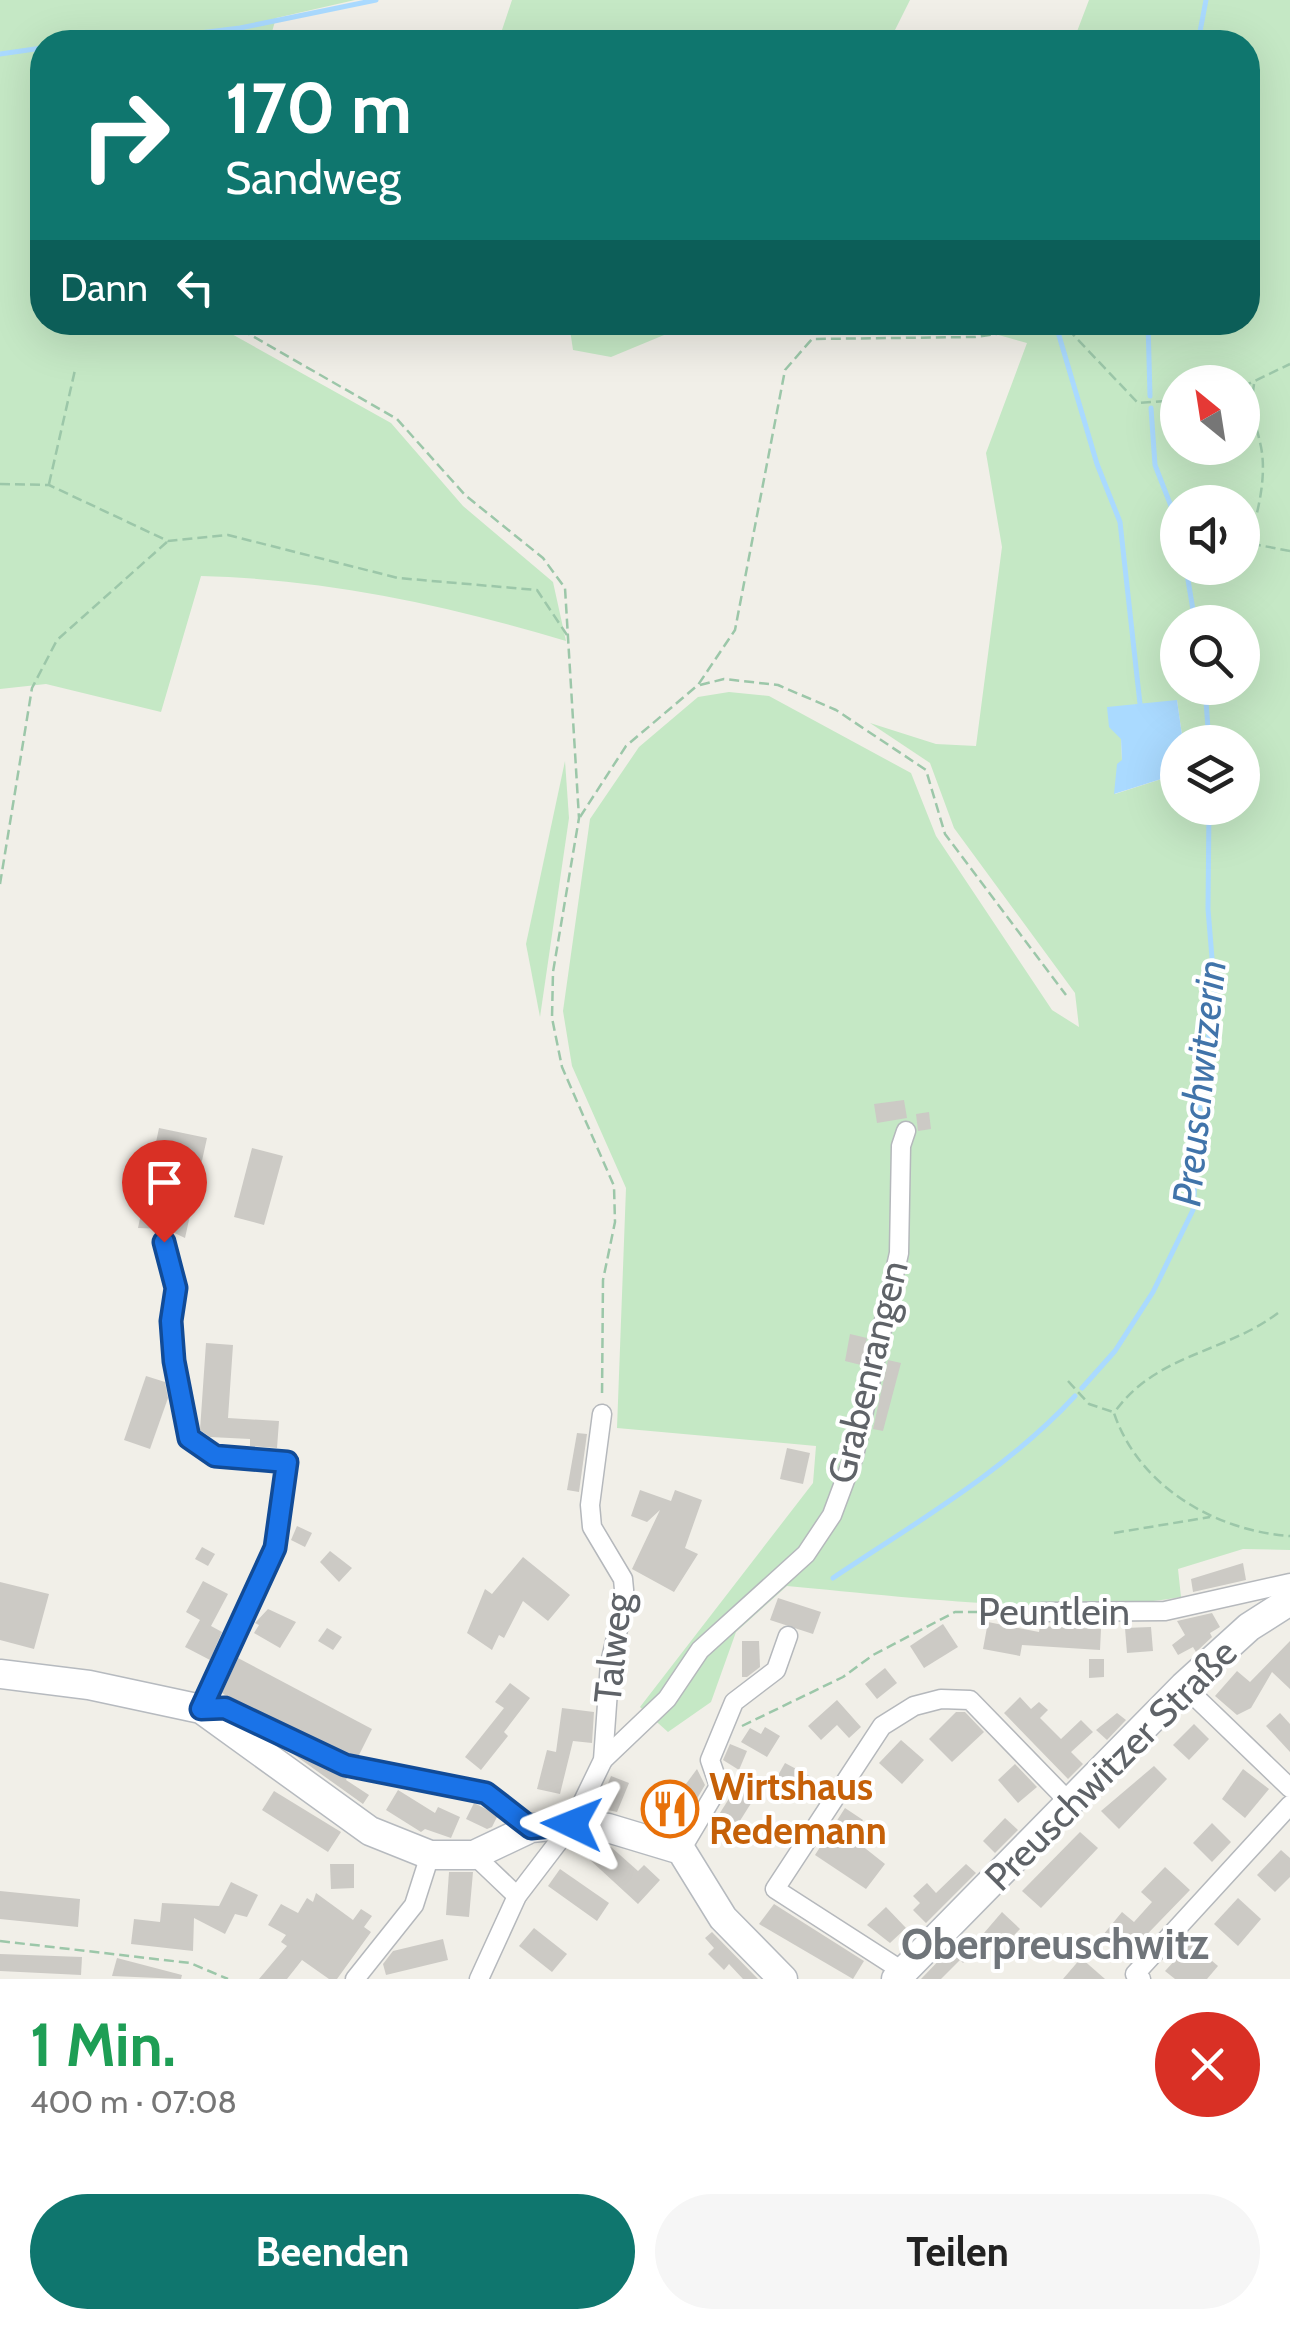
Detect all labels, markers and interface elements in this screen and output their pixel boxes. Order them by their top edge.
text: 170 m [225,65,412,151]
icon: right [60,70,190,200]
text: Sandweg [225,151,401,205]
icon: left [168,260,223,315]
text: Dann [60,264,148,311]
north arrow [1160,365,1260,465]
map controls [1160,365,1260,825]
button: sound [1160,485,1260,585]
button: search [1160,605,1260,705]
button: layers [1160,725,1260,825]
water label: Preuschwitzerin [1161,957,1236,1208]
pin [122,1140,207,1243]
icon: arrive [137,1155,192,1210]
street label: Grabenrangen [817,1256,918,1488]
street label: Peuntlein [978,1588,1130,1635]
street label: Talweg [583,1589,642,1705]
street label: Preuschwitzer Straße [975,1629,1246,1900]
place label: Wirtshaus Redemann [709,1763,887,1854]
position arrow [520,1772,624,1876]
restaurant icon: Wirtshaus Redemann [640,1779,700,1839]
district label: Oberpreuschwitz [901,1918,1209,1970]
text: 1 Min. [30,2008,176,2081]
button: close [1155,2012,1260,2117]
text: 400 m · 07:08 [30,2082,237,2121]
button: Beenden [30,2194,635,2309]
button: Teilen [655,2194,1260,2309]

